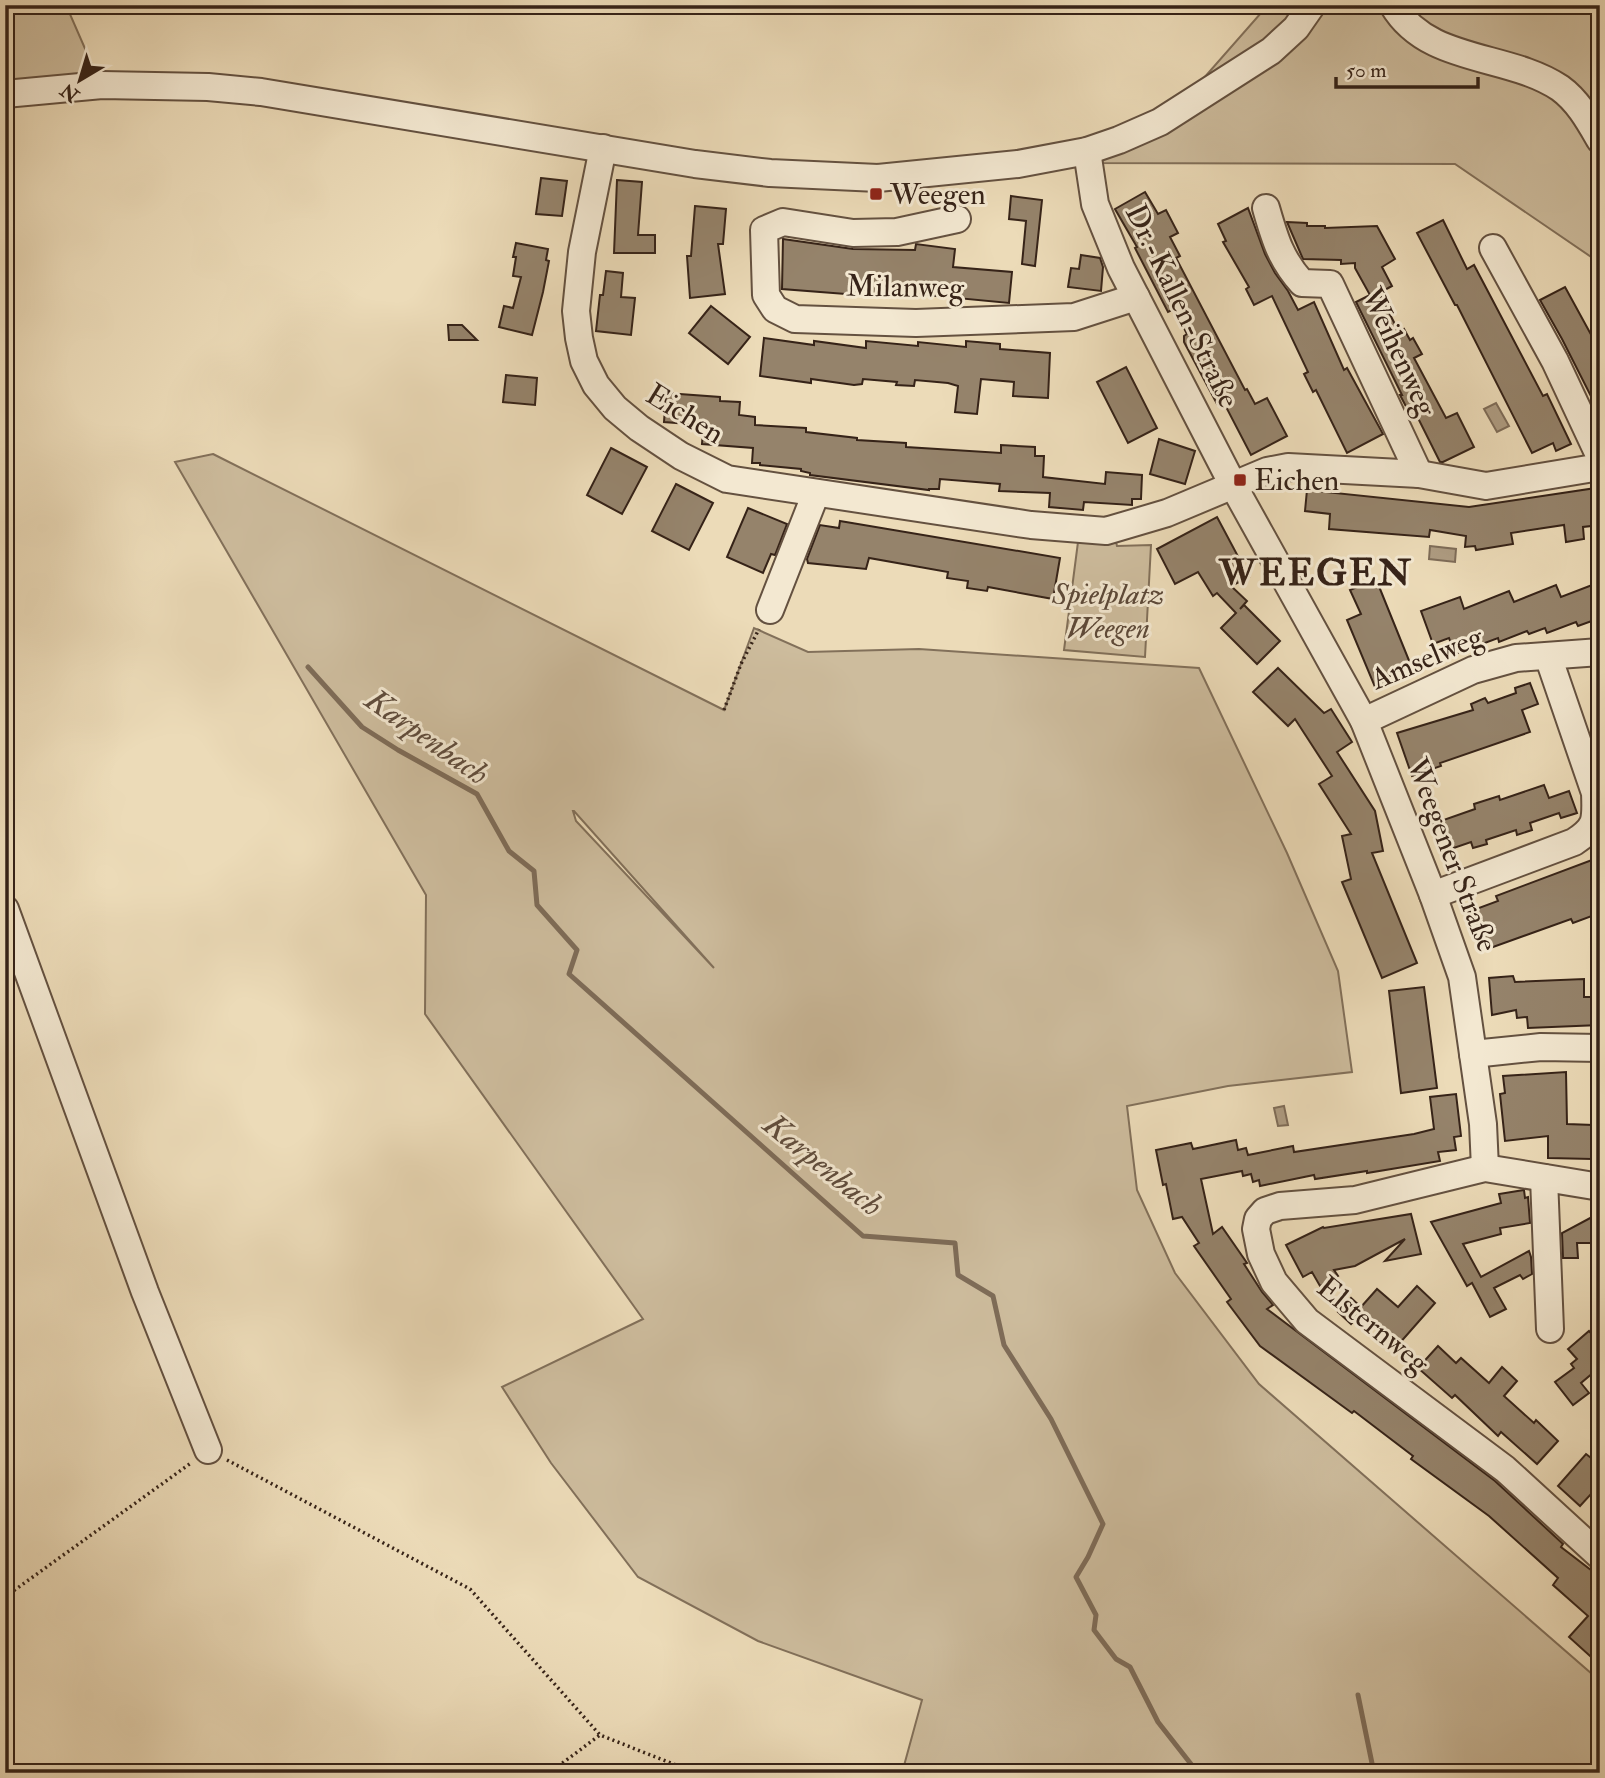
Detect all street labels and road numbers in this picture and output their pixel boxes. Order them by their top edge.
street label: Dr.-Kallen-Straße [1117,198,1247,414]
street label: Milanweg [846,267,965,307]
street label: Weihenweg [1353,281,1445,423]
street label: Eichen [639,376,731,452]
street label: Amselweg [1364,617,1490,699]
street label: Weegener Straße [1398,752,1506,957]
street label: Elsternweg [1309,1269,1438,1382]

